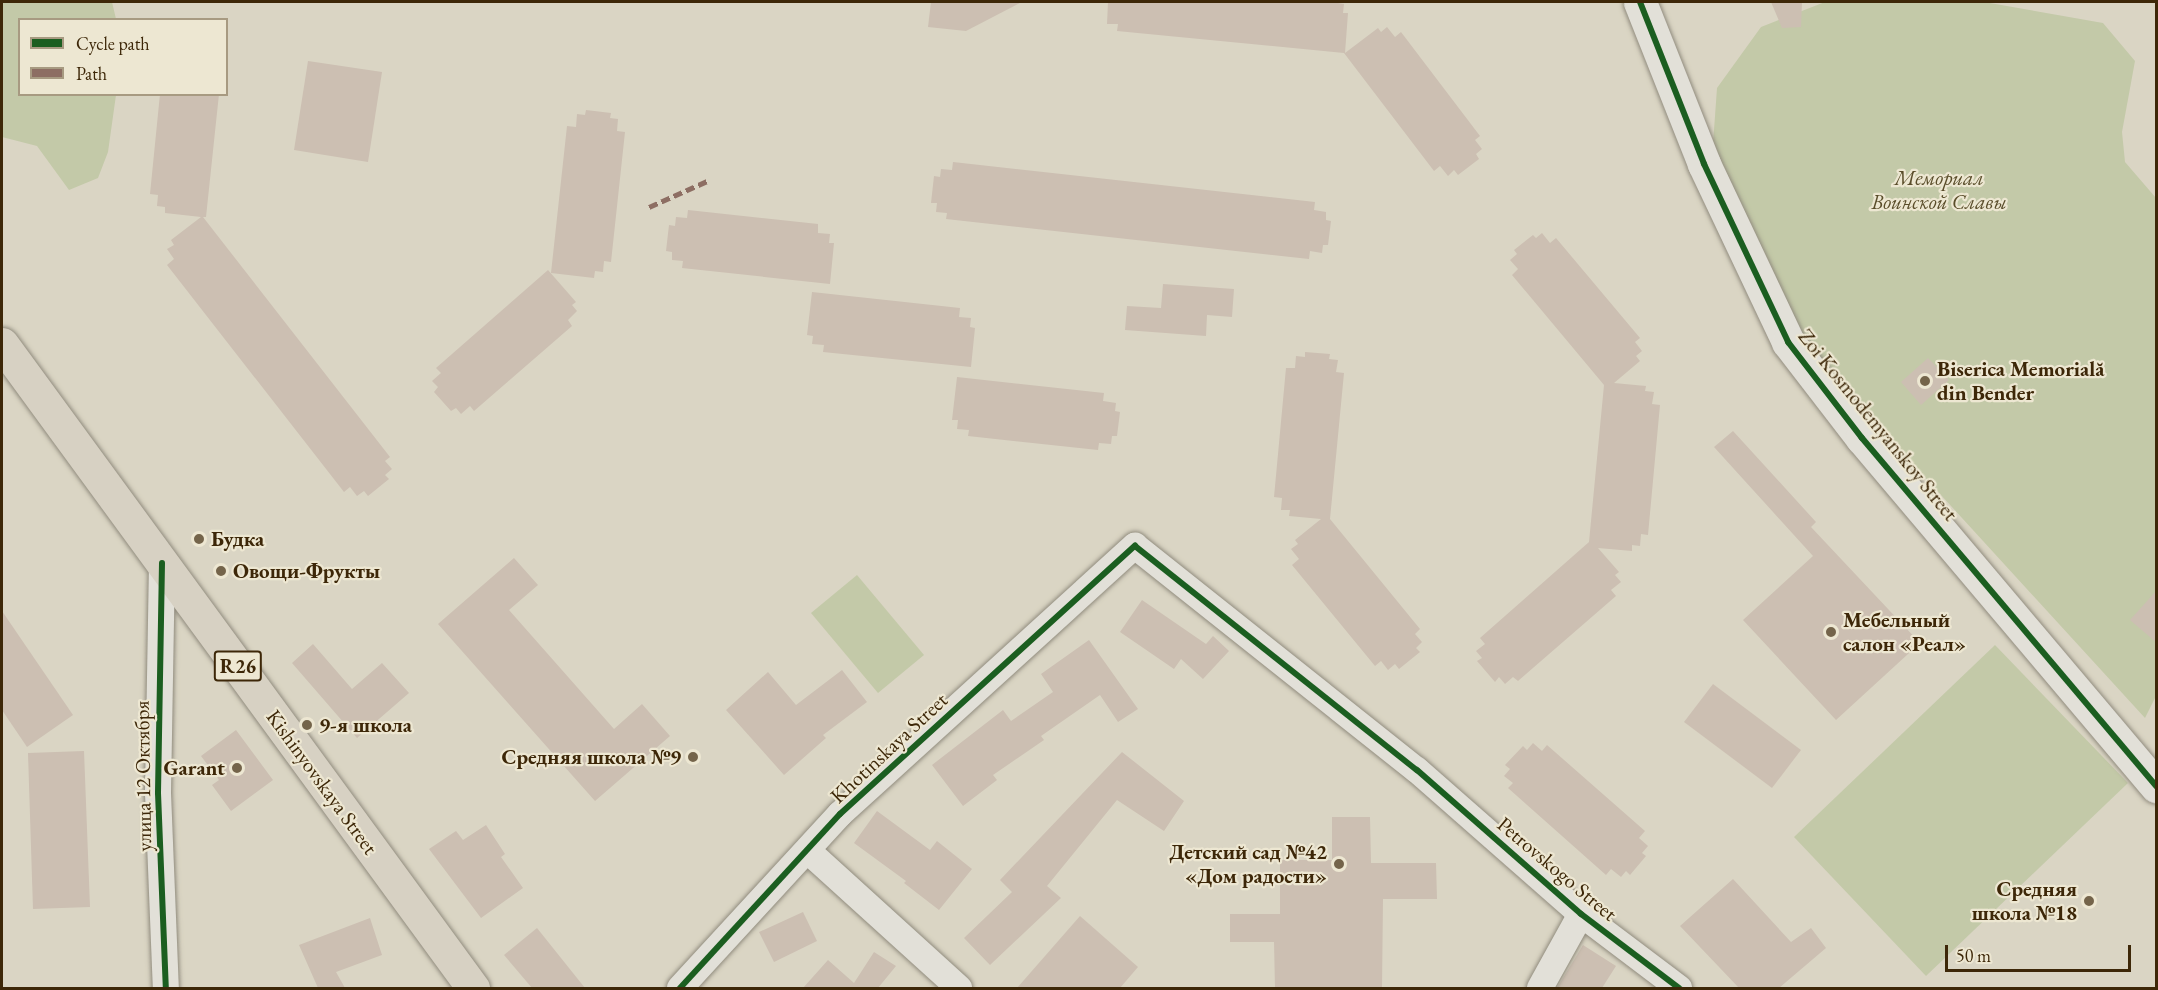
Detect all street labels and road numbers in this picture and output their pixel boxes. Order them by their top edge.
street label: Zoi Kosmodemyanskoy Street [1793,324,1963,526]
road number: R26 [212,649,264,683]
street label: Khotinskaya Street [825,687,953,809]
street label: улица 12 Октября [129,700,157,852]
street label: Kishinyovskaya Street [261,705,383,859]
street label: Petrovskogo Street [1492,812,1622,926]

